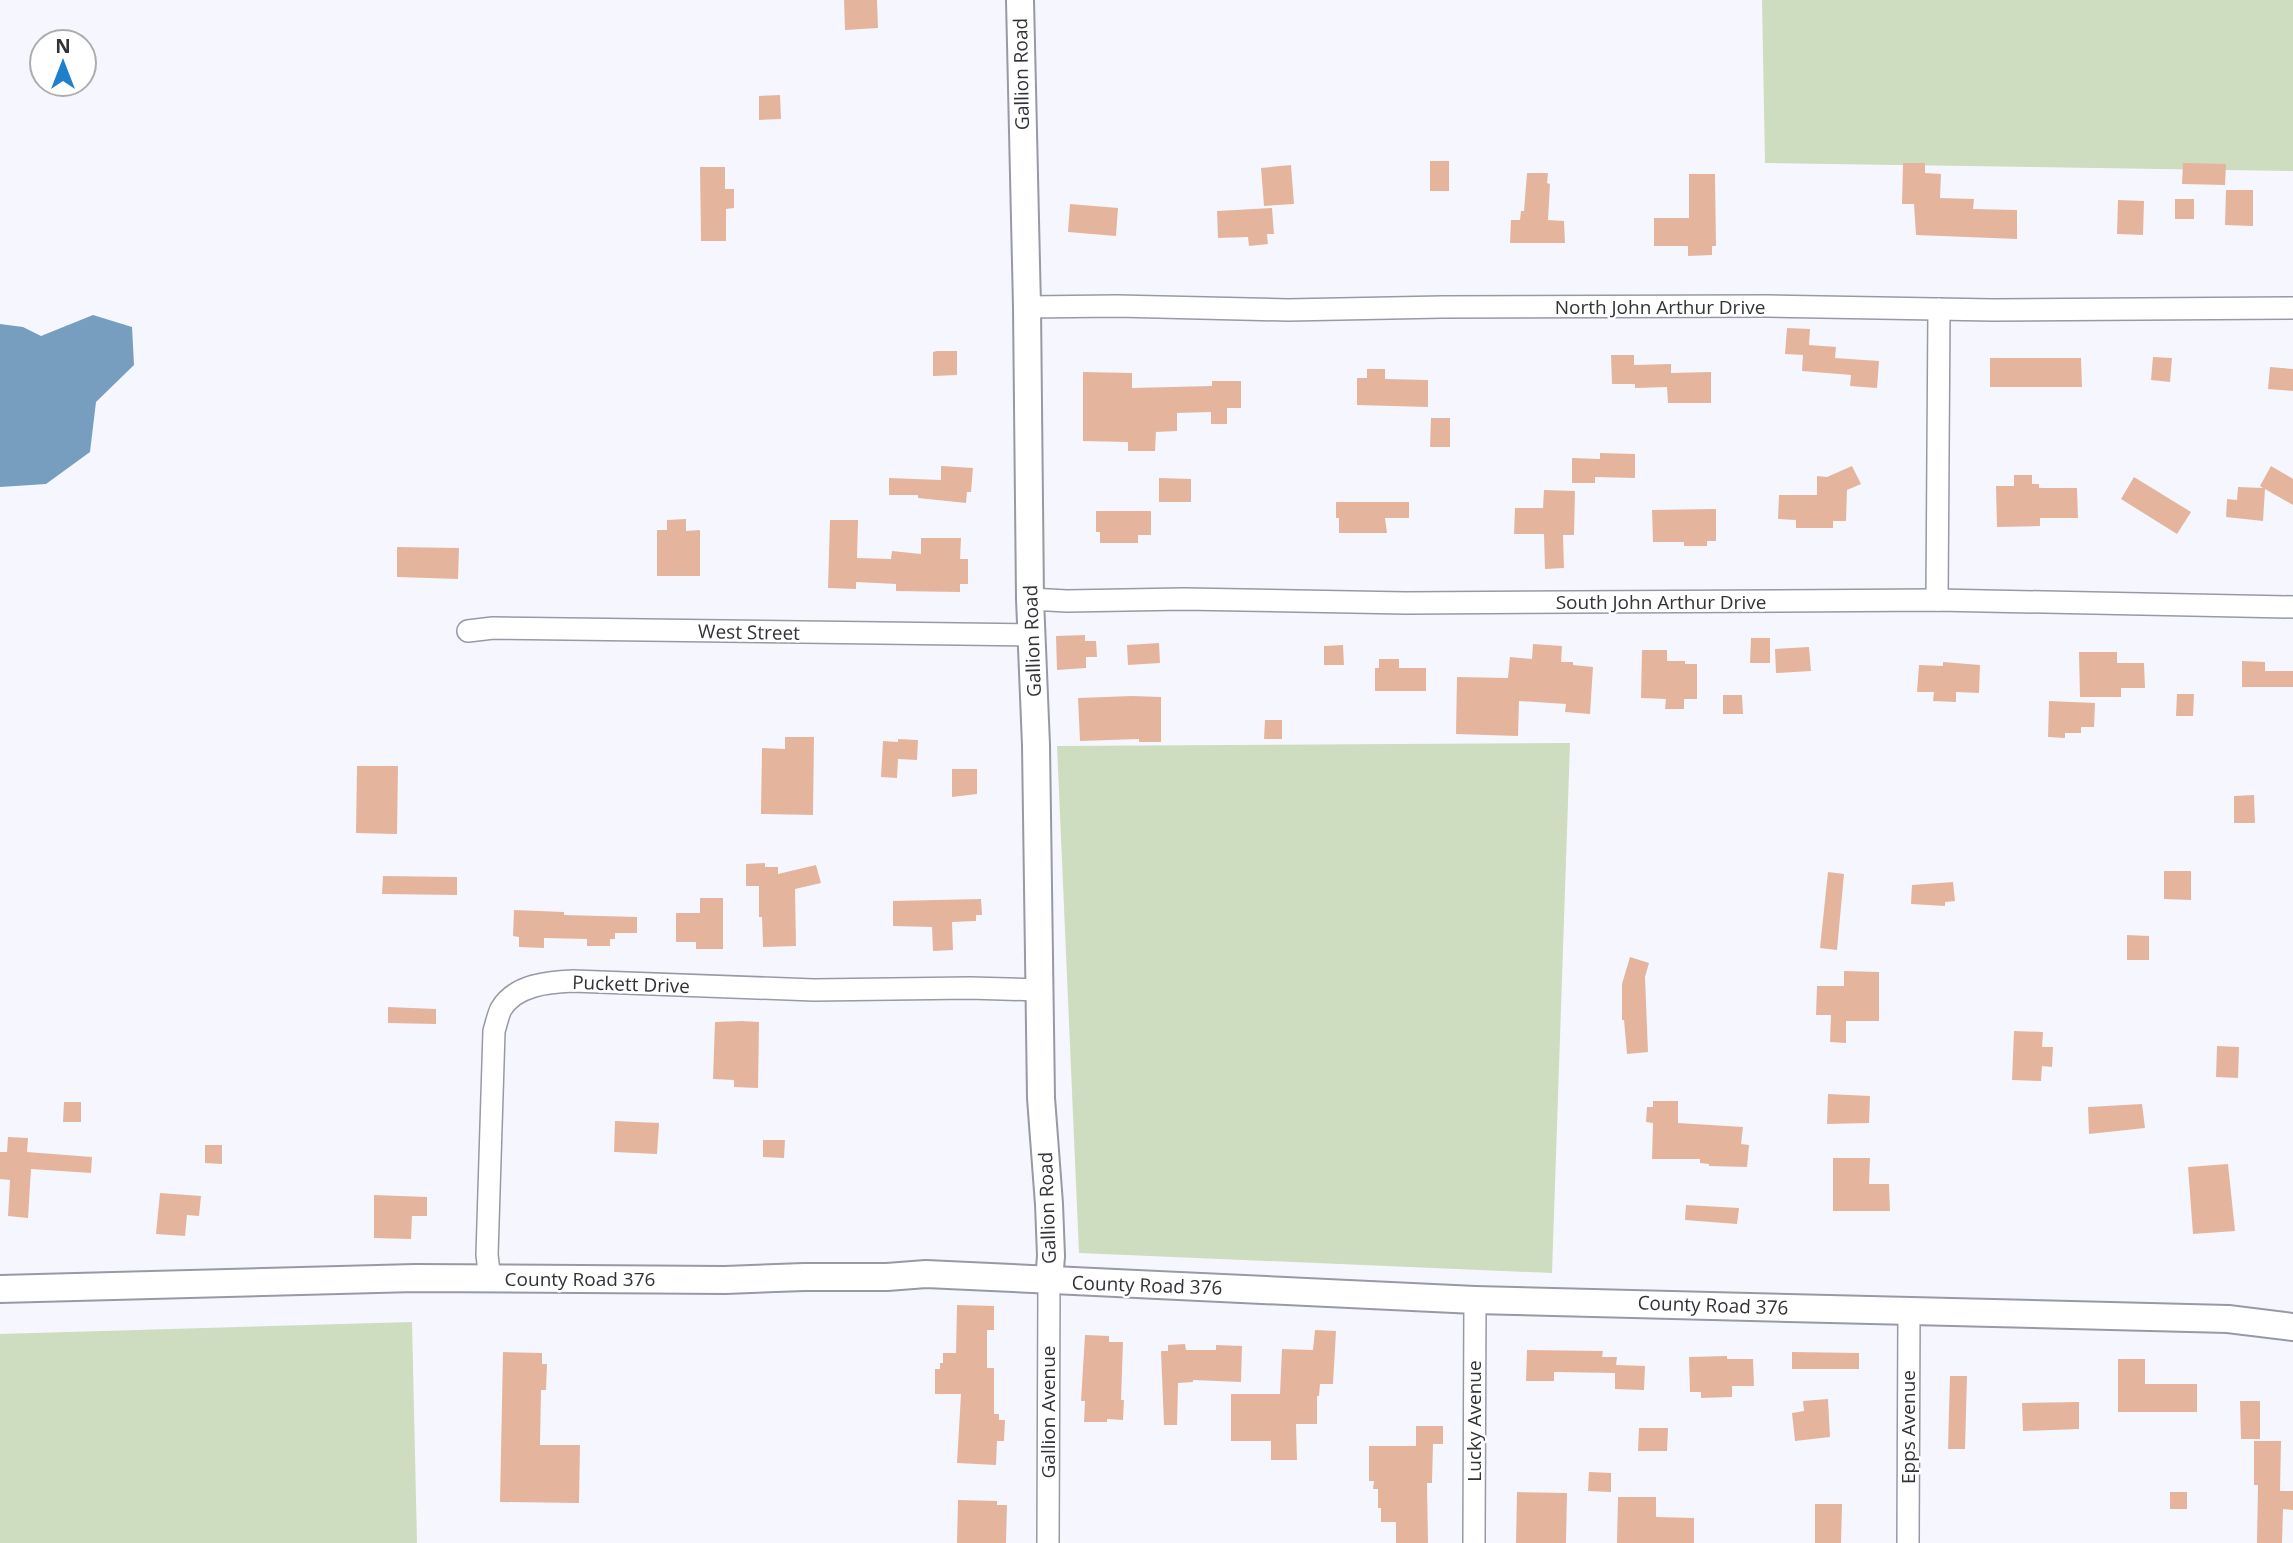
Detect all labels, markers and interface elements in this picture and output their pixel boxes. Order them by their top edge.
street label: Gallion Road [1007,18,1035,130]
north arrow [28,28,98,98]
text: N [55,33,71,59]
street label: North John Arthur Drive [1555,294,1765,320]
street label: Gallion Road [1017,585,1047,697]
street label: South John Arthur Drive [1556,589,1766,615]
street label: West Street [698,618,800,646]
street label: Puckett Drive [572,969,690,999]
street label: Gallion Road [1032,1152,1062,1264]
street label: County Road 376 [505,1266,655,1292]
street label: County Road 376 [1071,1269,1223,1301]
street label: County Road 376 [1637,1289,1789,1321]
street label: Gallion Avenue [1035,1346,1061,1478]
street label: Lucky Avenue [1461,1360,1487,1482]
street label: Epps Avenue [1895,1370,1921,1484]

